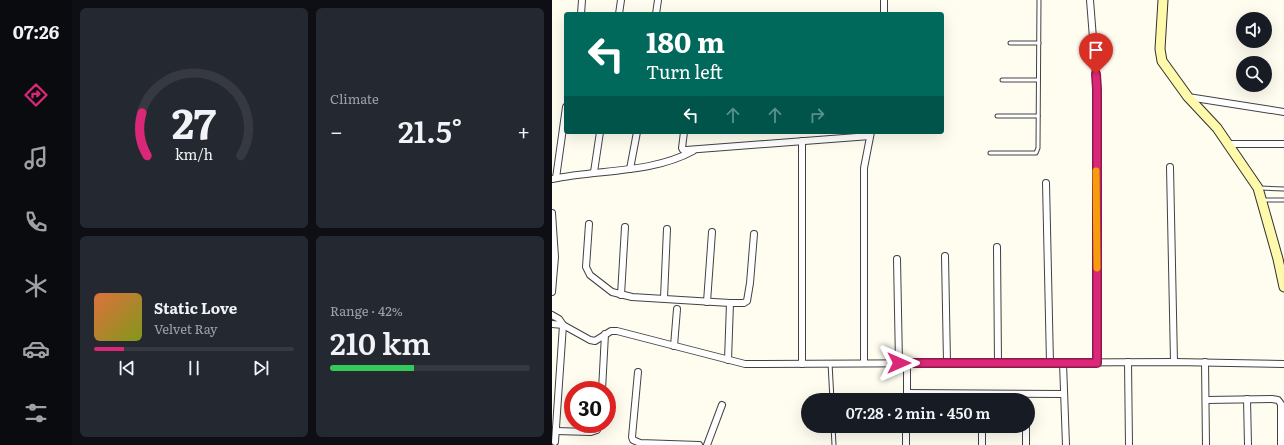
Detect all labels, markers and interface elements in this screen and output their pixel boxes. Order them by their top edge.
map controls [1236,12,1272,92]
button: sound [1236,12,1272,48]
text: 07:26 [13,18,59,45]
text: 180 m [646,20,725,62]
icon: left [580,28,632,80]
pin [1079,33,1113,74]
icon: arrive [1085,39,1107,61]
button: search [1236,56,1272,92]
text: Turn left [646,58,723,85]
icon: directions [22,81,50,109]
text: Climate [330,89,379,108]
text: 27 [172,90,217,152]
icon: left [680,104,702,126]
icon: ahead [722,104,744,126]
icon: ahead [764,104,786,126]
icon: right [806,104,828,126]
text: 21.5° [398,108,462,152]
text: − [330,114,343,147]
text: + [517,114,530,147]
text: km/h [175,142,214,163]
icon: music [22,144,50,172]
icon: phone [22,208,50,236]
icon: climate [22,272,50,300]
text: Static Love [154,296,237,319]
text: Range · 42% [330,301,403,320]
text: Velvet Ray [154,319,218,338]
text: 210 km [330,320,431,364]
icon: car [22,335,50,363]
position arrow [878,342,920,384]
icon: previous [116,357,138,379]
icon: pause [183,357,205,379]
icon: next [250,357,272,379]
speed limit sign: 30 [564,381,616,433]
icon: filters [22,399,50,427]
text: 07:28 · 2 min · 450 m [846,401,990,424]

